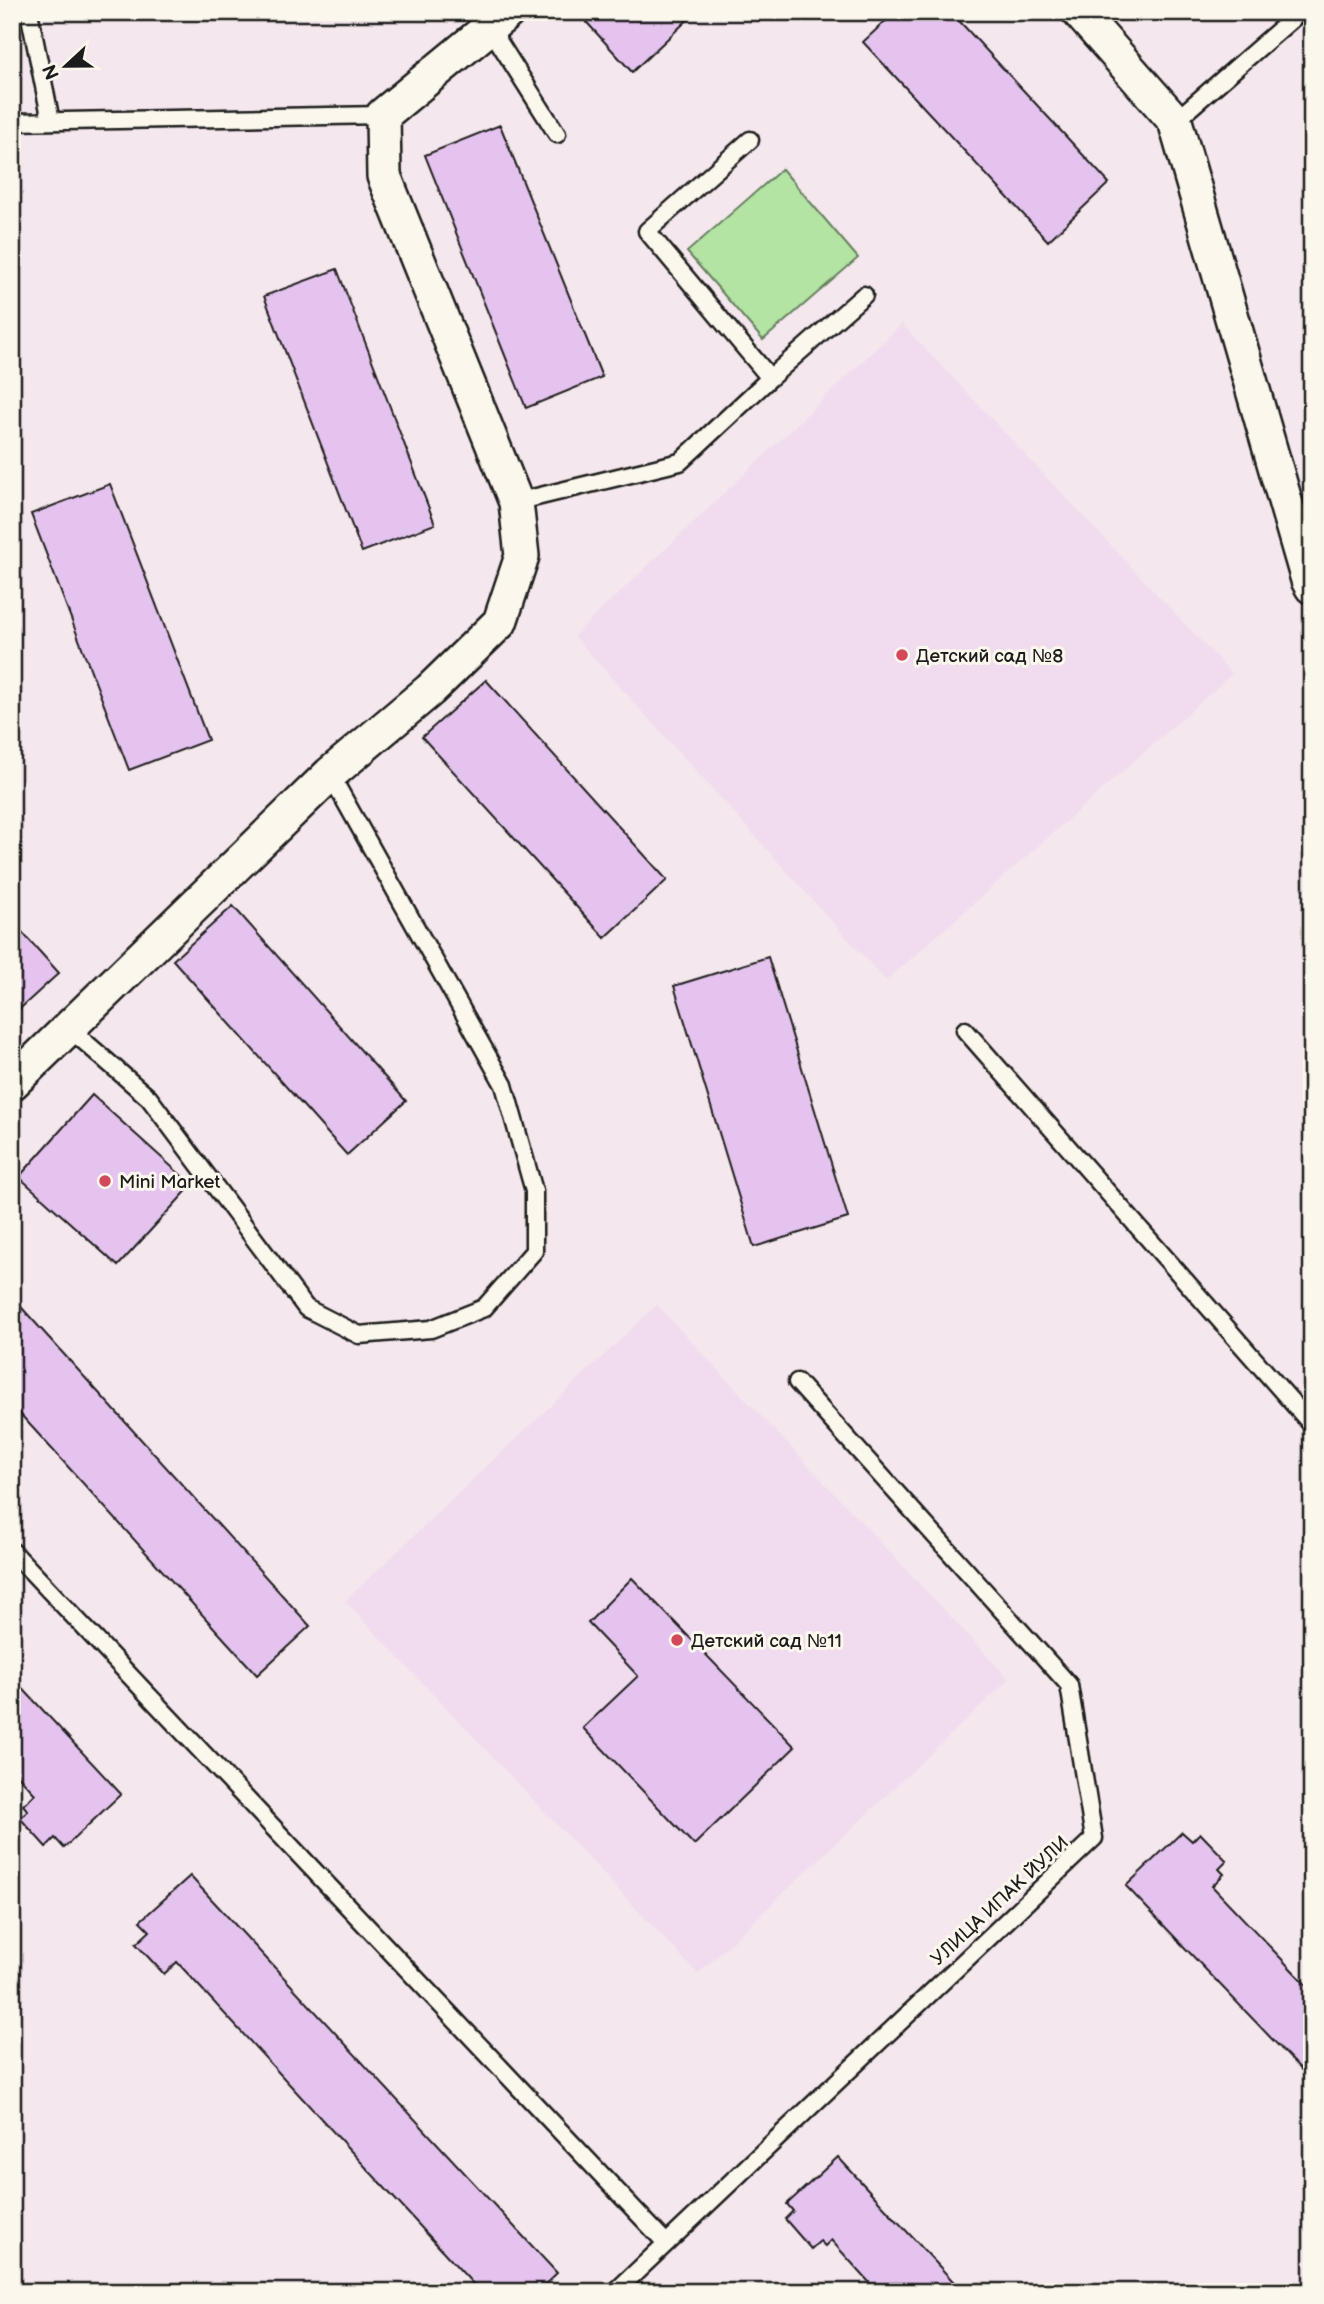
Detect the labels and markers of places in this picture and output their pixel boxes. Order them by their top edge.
place label: Детский сад №8 [916,645,1063,668]
marker: Детский сад №8 [894,647,910,663]
place label: Mini Market [119,1171,220,1194]
marker: Mini Market [97,1173,113,1189]
place label: Детский сад №11 [691,1630,842,1653]
marker: Детский сад №11 [669,1632,685,1648]

